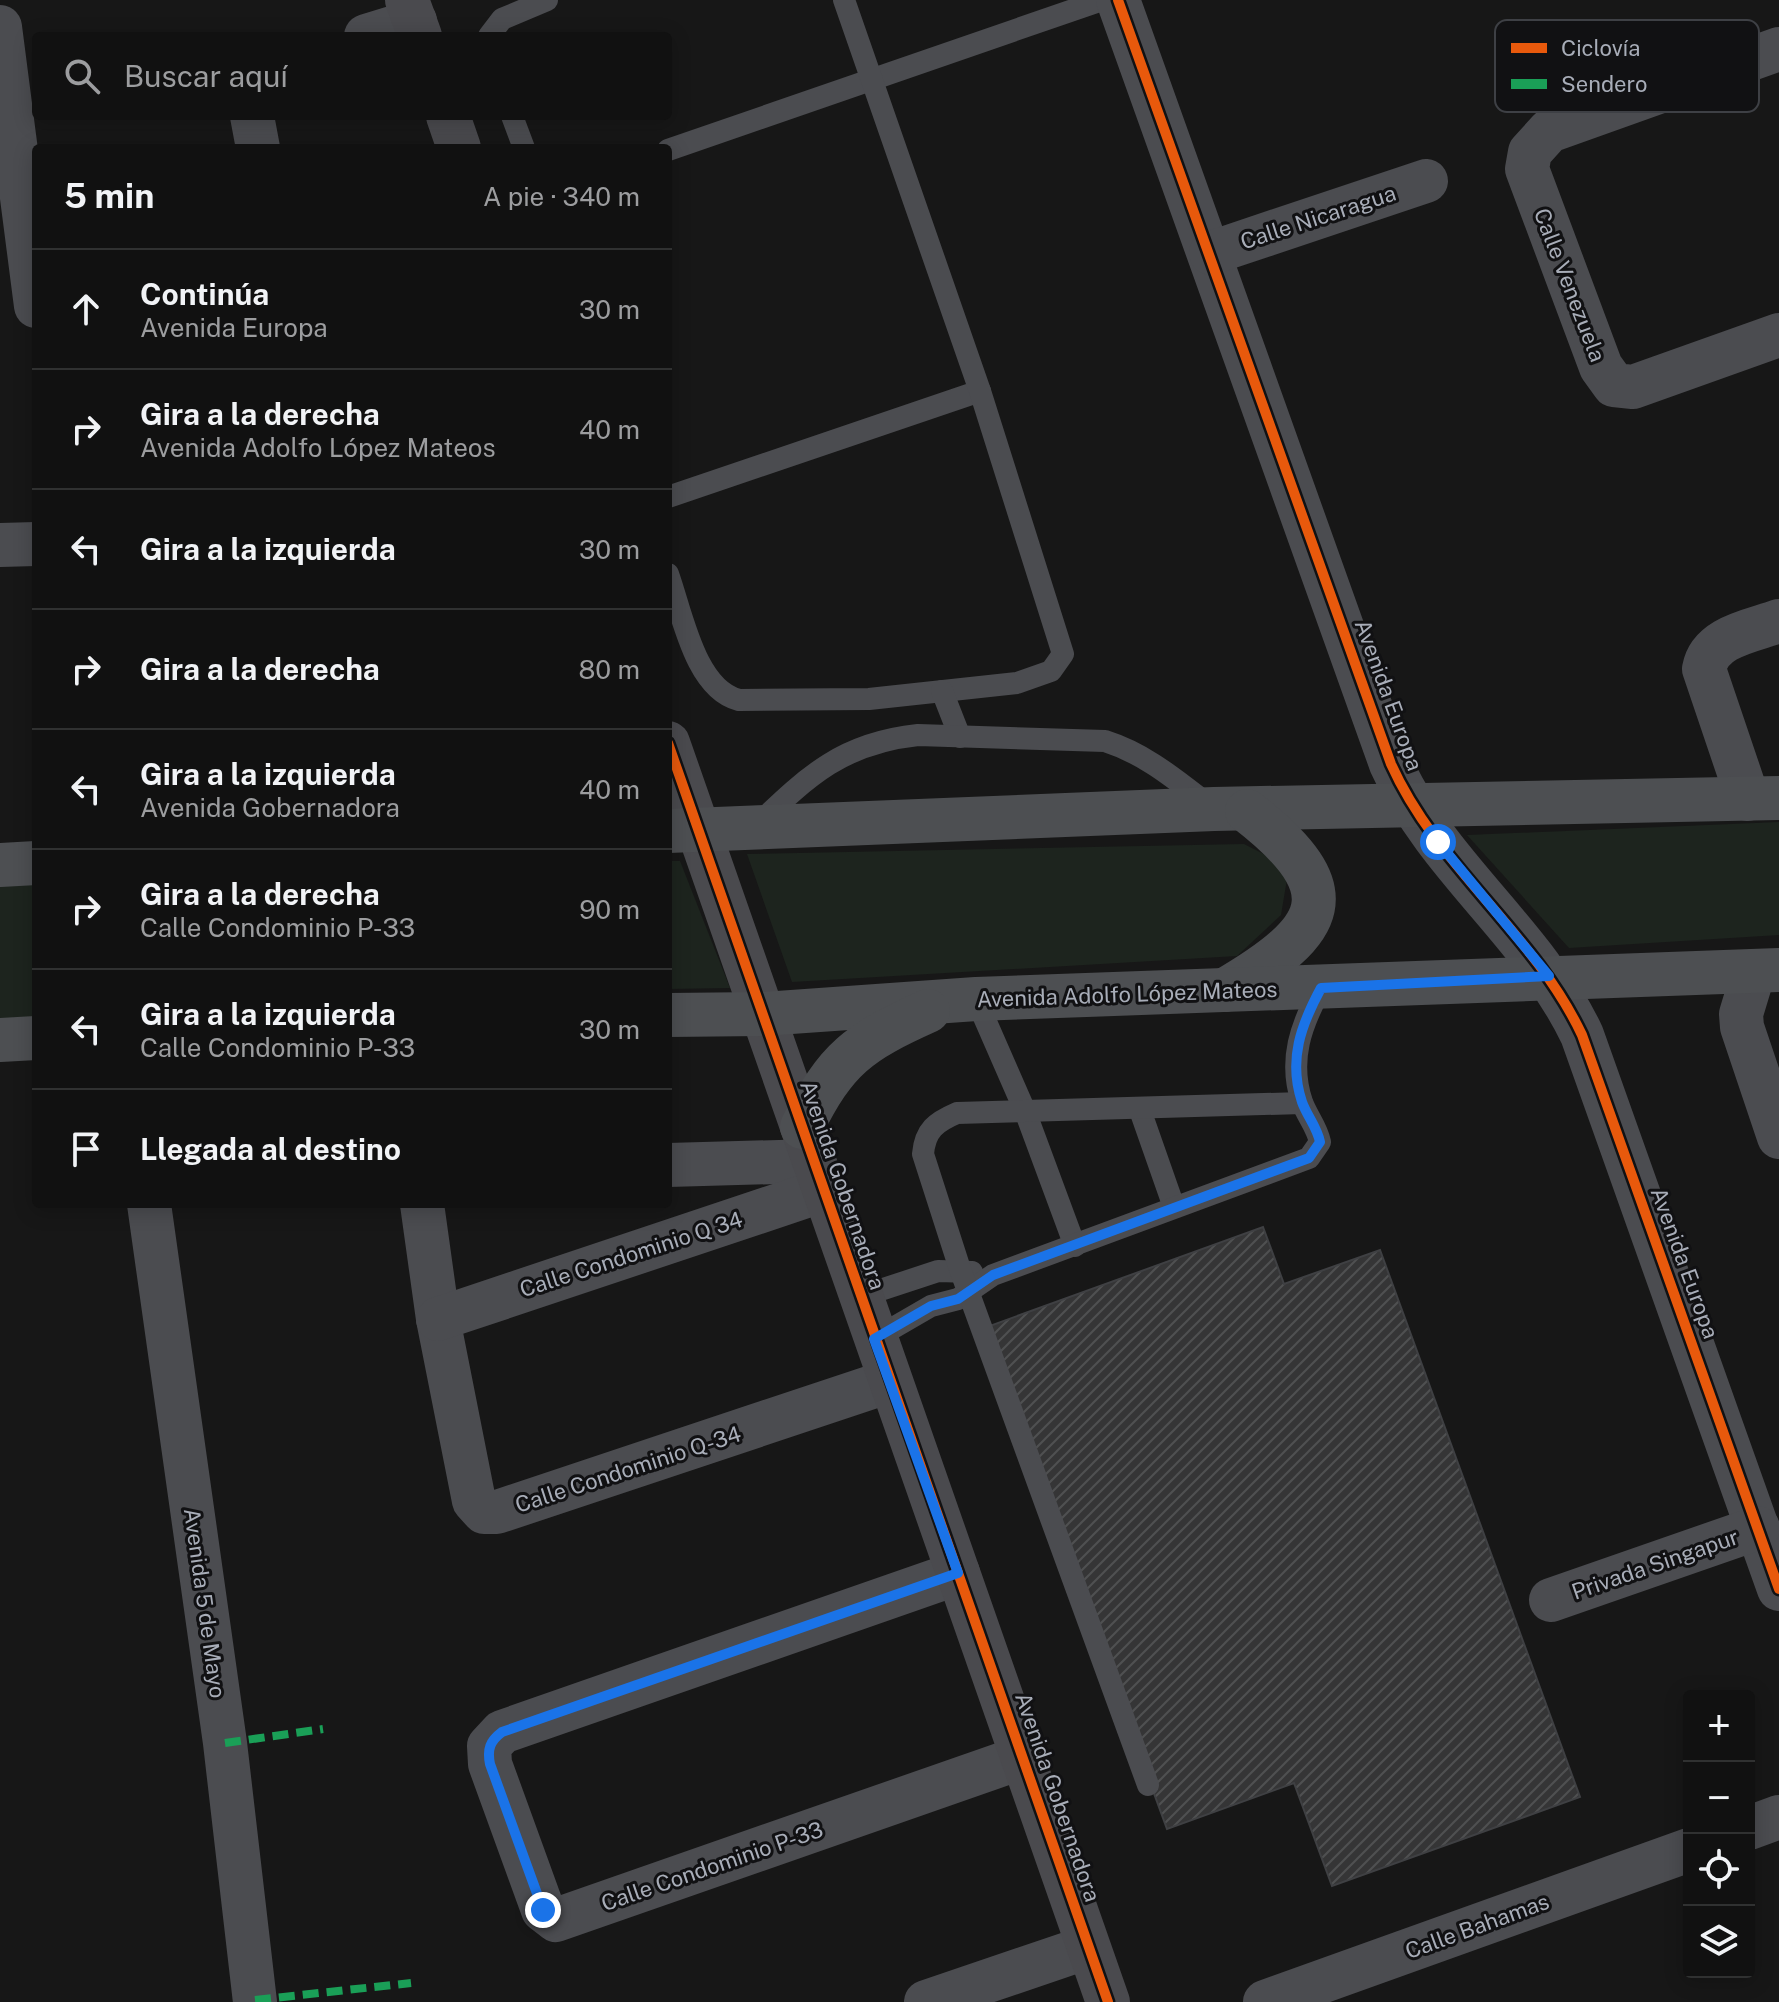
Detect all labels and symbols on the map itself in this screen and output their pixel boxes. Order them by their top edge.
legend [1495,20,1759,112]
text: Ciclovía [1561,35,1640,61]
text: Sendero [1561,71,1647,97]
street label: Calle Nicaragua [1237,180,1399,254]
street label: Calle Venezuela [1529,205,1611,365]
street label: Avenida Europa [1350,616,1428,774]
route start [1420,824,1456,860]
street label: Avenida Adolfo López Mateos [976,976,1278,1012]
street label: Avenida Gobernadora [795,1077,891,1293]
street label: Avenida Europa [1646,1184,1724,1342]
street label: Calle Condominio Q 34 [516,1206,746,1302]
street label: Calle Condominio Q-34 [512,1420,744,1518]
street label: Avenida 5 de Mayo [179,1506,231,1700]
street label: Privada Singapur [1568,1523,1742,1605]
street label: Avenida Gobernadora [1010,1689,1106,1905]
street label: Calle Condominio P-33 [598,1816,826,1916]
street label: Calle Bahamas [1402,1888,1552,1964]
route end [525,1892,561,1928]

